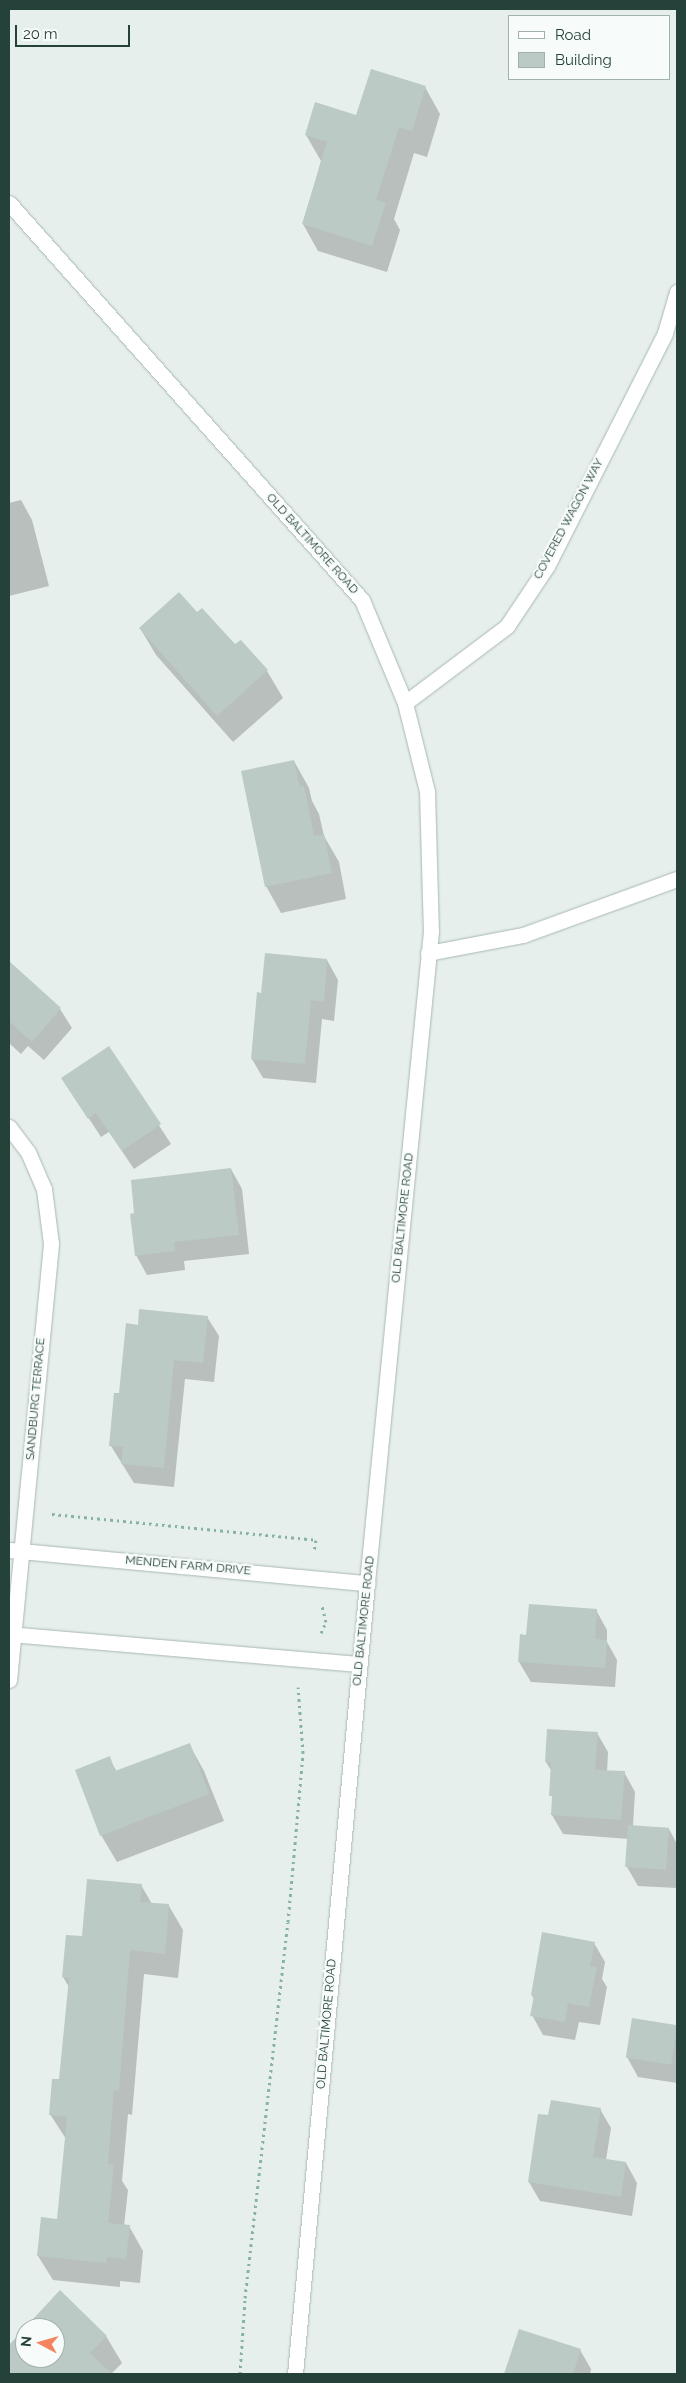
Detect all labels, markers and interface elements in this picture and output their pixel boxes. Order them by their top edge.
scale bar [18,15,132,47]
legend [508,15,671,80]
text: 20 m [23,25,58,43]
text: Road [555,26,591,44]
text: Building [555,51,612,69]
street label: COVERED WAGON WAY [531,456,607,582]
street label: OLD BALTIMORE ROAD [263,491,361,597]
street label: OLD BALTIMORE ROAD [389,1152,417,1284]
street label: SANDBURG TERRACE [23,1337,49,1461]
street label: MENDEN FARM DRIVE [125,1553,251,1579]
street label: OLD BALTIMORE ROAD [350,1555,378,1687]
street label: OLD BALTIMORE ROAD [314,1958,340,2090]
north arrow [15,2318,65,2368]
text: N [18,2335,35,2348]

